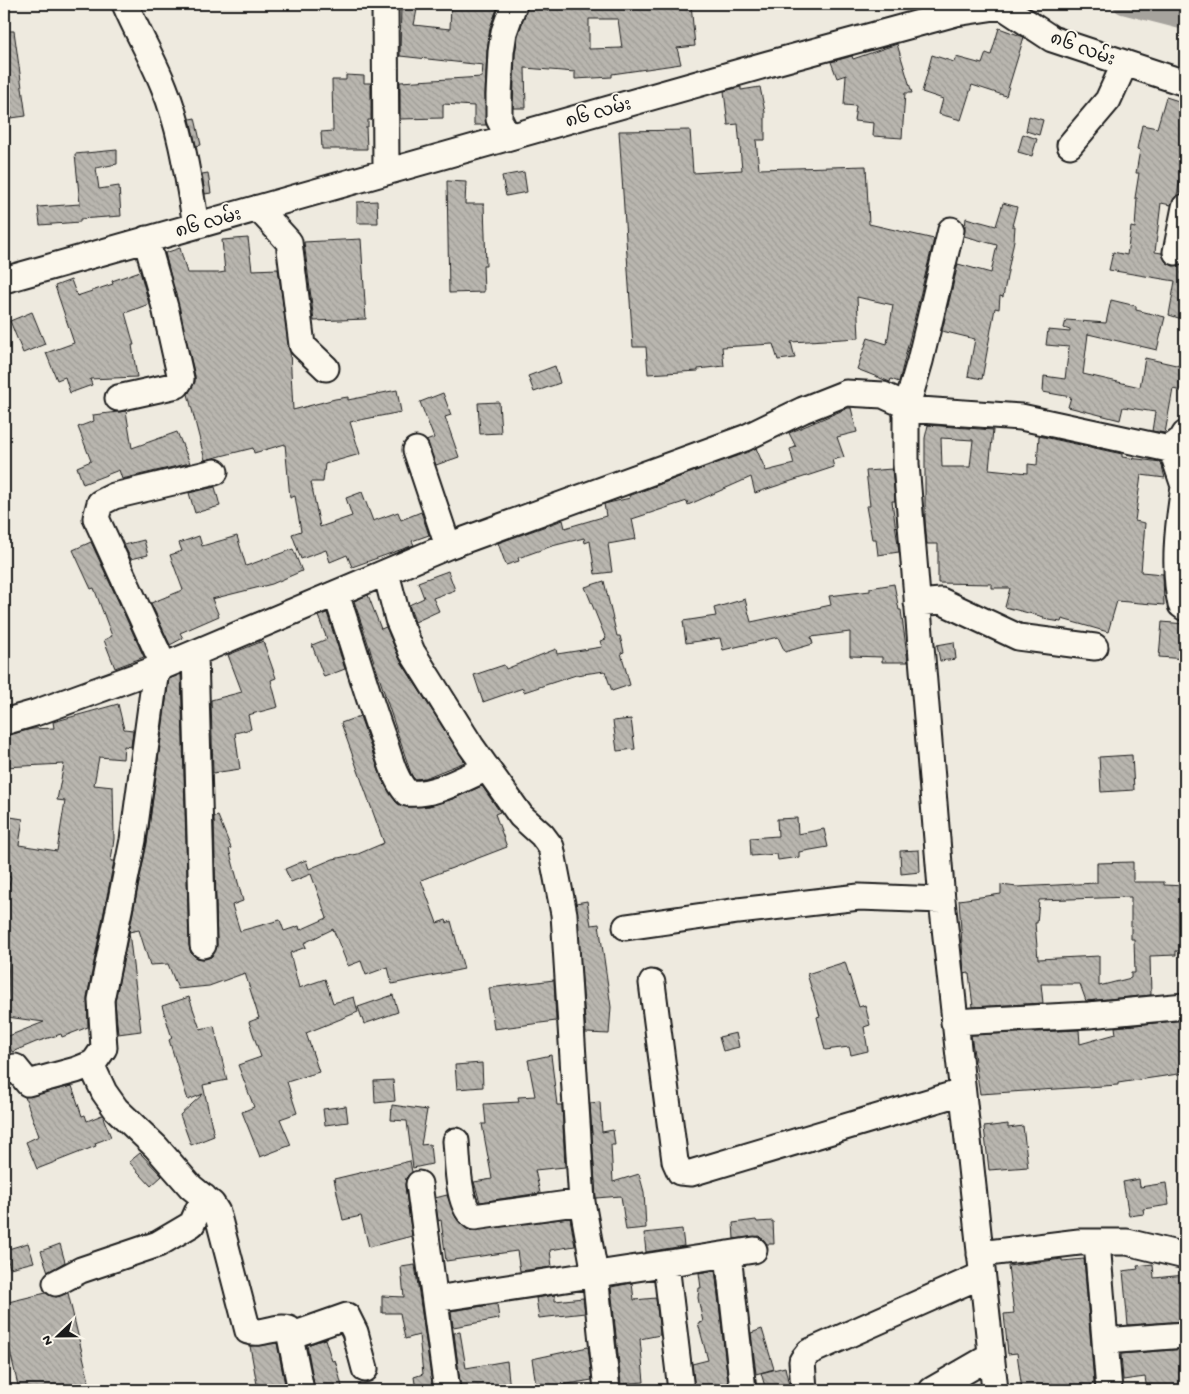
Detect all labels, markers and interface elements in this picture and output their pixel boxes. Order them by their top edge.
street label: ၈၆ လမ်း [1047,24,1119,72]
street label: ၈၆ လမ်း [562,90,634,134]
street label: ၈၆ လမ်း [172,200,244,244]
north arrow [32,1312,82,1362]
text: N [39,1333,58,1347]

